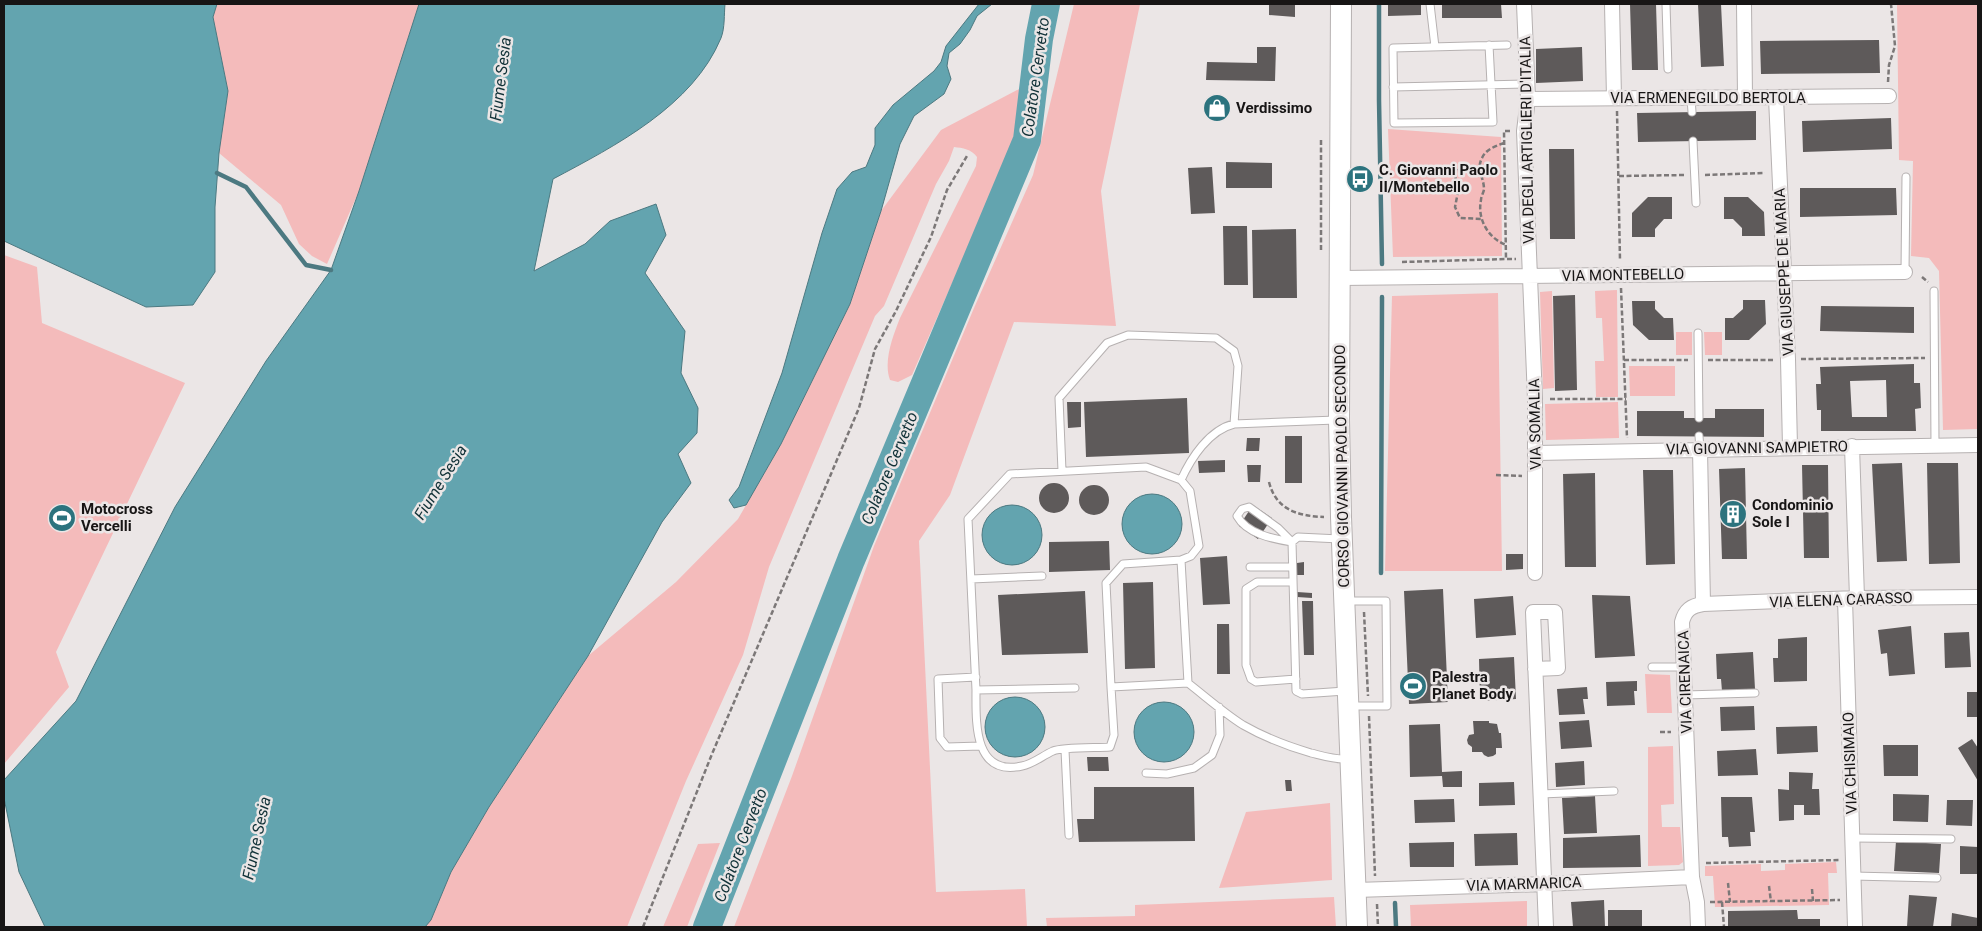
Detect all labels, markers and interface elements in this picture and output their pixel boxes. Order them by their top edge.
water label: Colatore Cervetto [1018,16,1053,138]
water label: Fiume Sesia [486,36,515,122]
street label: VIA DEGLI ARTIGLIERI D'ITALIA [1516,36,1538,244]
street label: VIA ERMENEGILDO BERTOLA [1610,89,1806,107]
shop icon: Verdissimo [1202,93,1232,123]
place label: Verdissimo [1236,99,1312,117]
place label: C. Giovanni Paolo II/Montebello [1379,161,1498,196]
bus stop icon: C. Giovanni Paolo II/Montebello [1345,164,1375,194]
street label: VIA GIUSEPPE DE MARIA [1771,187,1797,356]
street label: VIA MONTEBELLO [1562,265,1684,285]
street label: CORSO GIOVANNI PAOLO SECONDO [1331,344,1353,588]
street label: VIA SOMALIA [1525,378,1545,470]
water label: Colatore Cervetto [857,409,922,527]
street label: VIA GIOVANNI SAMPIETRO [1666,437,1848,459]
water label: Fiume Sesia [410,441,471,523]
place label: Condominio Sole I [1752,496,1833,531]
building icon: Condominio Sole I [1718,499,1748,529]
place label: Motocross Vercelli [81,500,153,535]
sports icon: Motocross Vercelli [47,503,77,533]
street label: VIA ELENA CARASSO [1769,589,1913,611]
street label: VIA CIRENAICA [1674,630,1696,734]
place label: Palestra Planet Body [1432,668,1513,703]
sports icon: Palestra Planet Body [1398,671,1428,701]
street label: VIA CHISIMAIO [1839,712,1861,814]
water label: Colatore Cervetto [710,785,771,905]
water label: Fiume Sesia [238,795,275,881]
street label: VIA MARMARICA [1466,873,1582,895]

